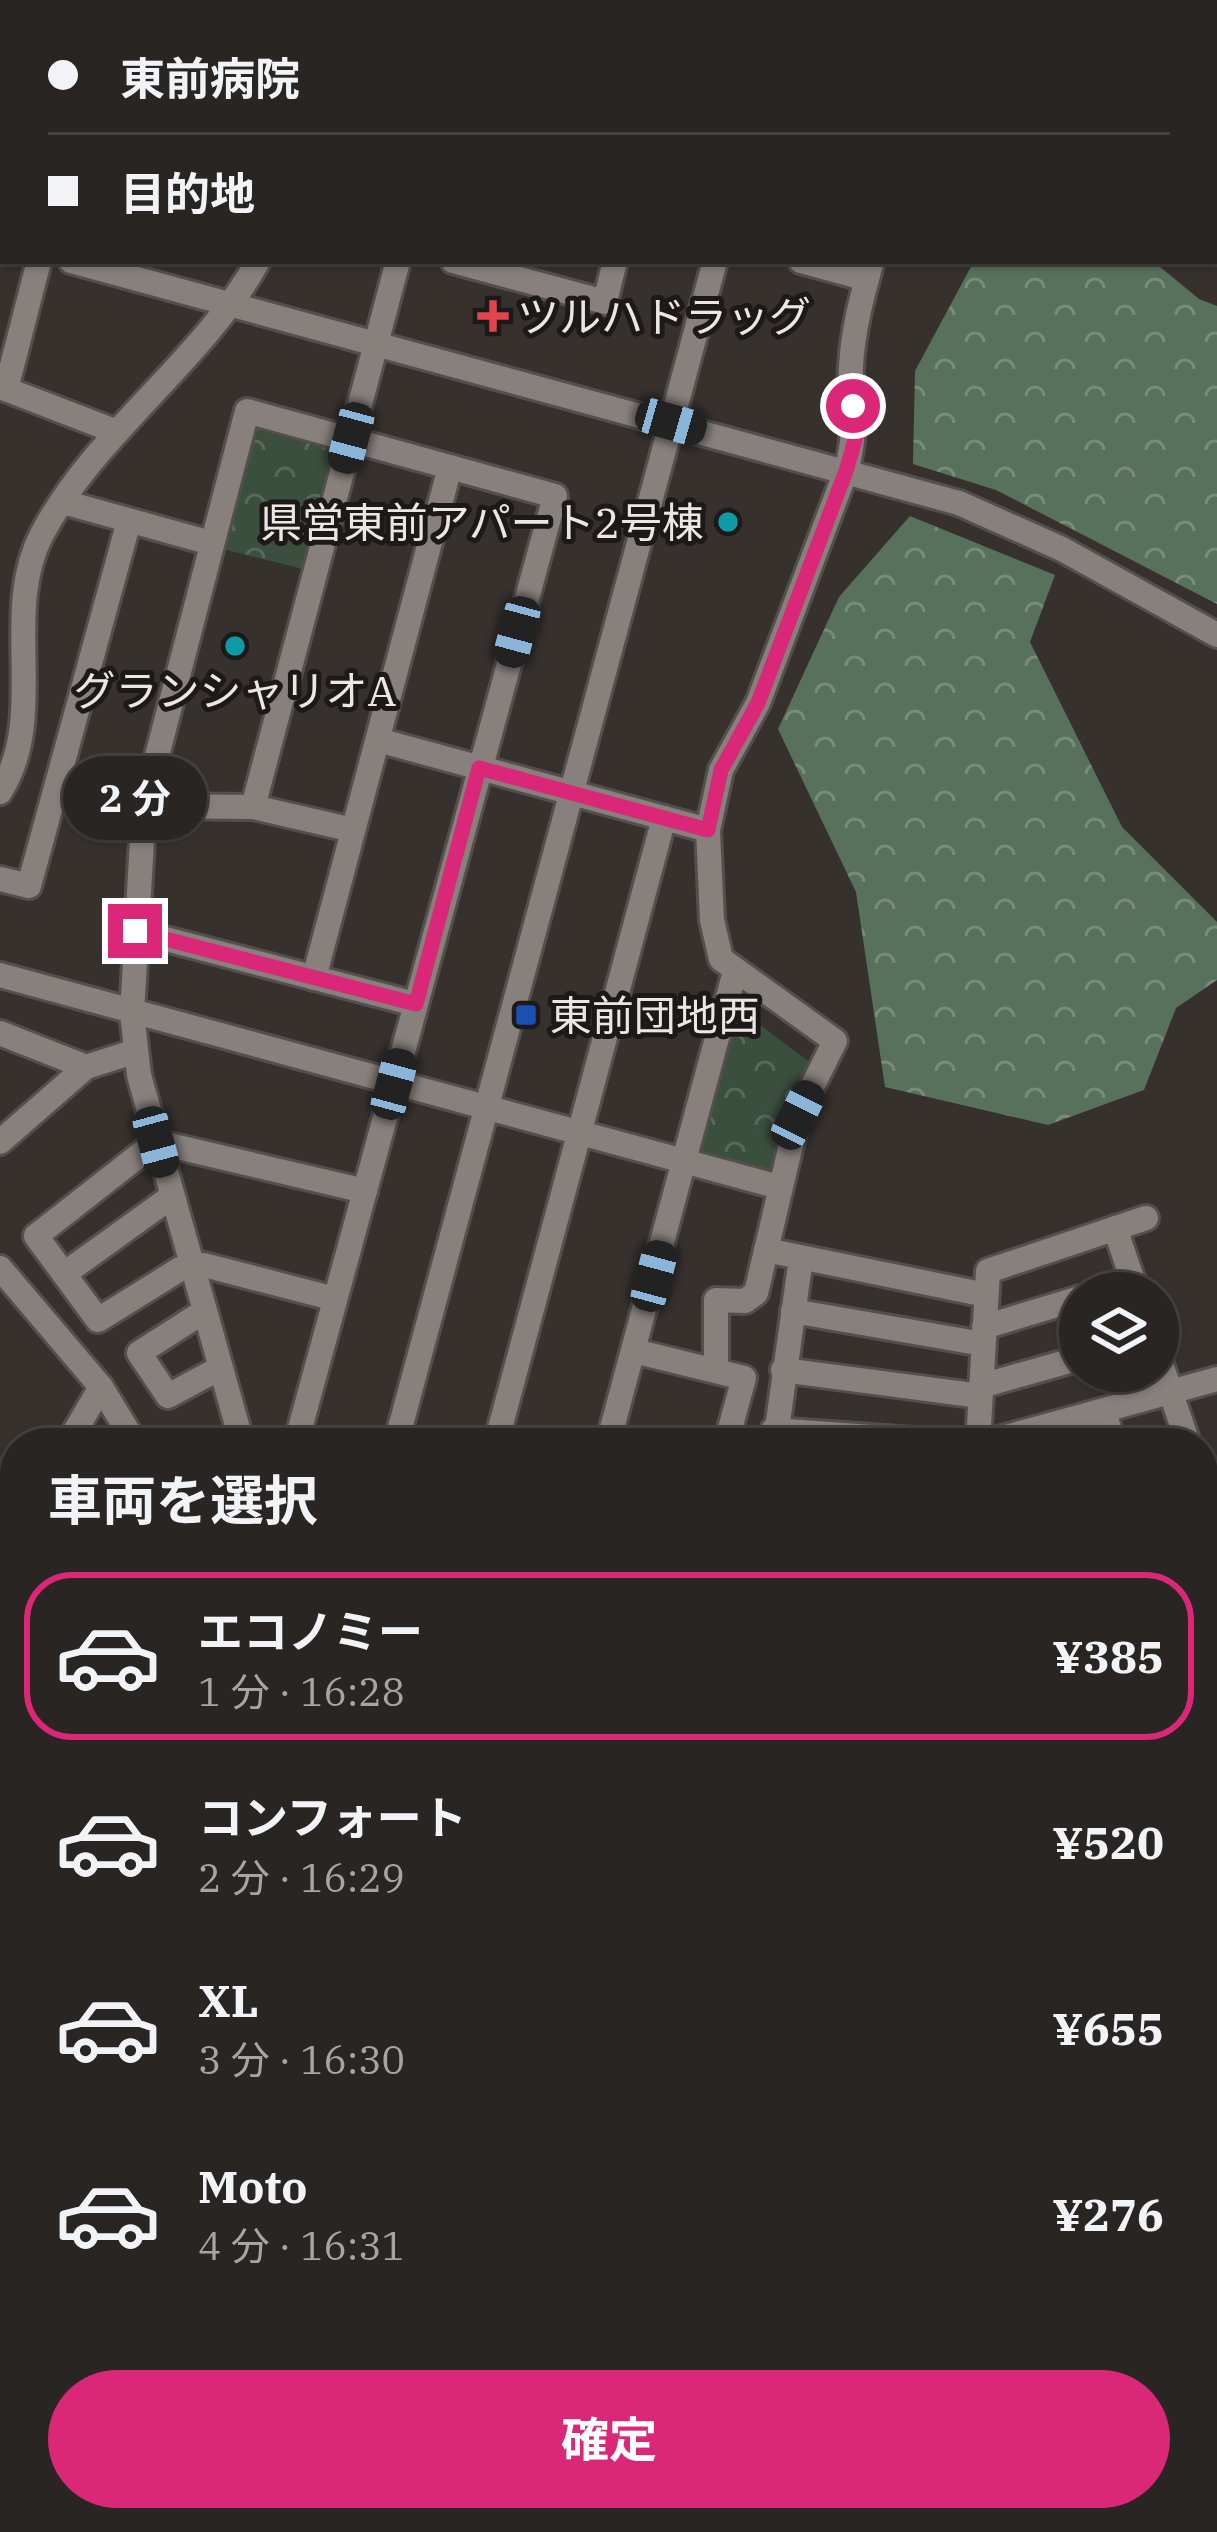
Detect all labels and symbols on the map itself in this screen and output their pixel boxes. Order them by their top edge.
place label: ツルハドラッグ [517,289,811,344]
marker: ツルハドラッグ [480,303,506,329]
route start [826,379,880,433]
car [631,395,711,449]
car [324,399,378,477]
place label: 県営東前アパート2号棟 [260,495,704,550]
marker: 県営東前アパート2号棟 [715,509,741,535]
car [490,593,544,671]
marker: グランシャリオA [222,633,248,659]
place label: グランシャリオA [74,663,397,718]
callout: 2 分 [63,757,207,841]
route end [108,904,162,958]
place label: 東前団地西 [550,988,760,1043]
marker: 東前団地西 [513,1002,539,1028]
car [367,1045,421,1123]
car [766,1075,830,1155]
car [129,1103,183,1181]
car [627,1237,681,1315]

